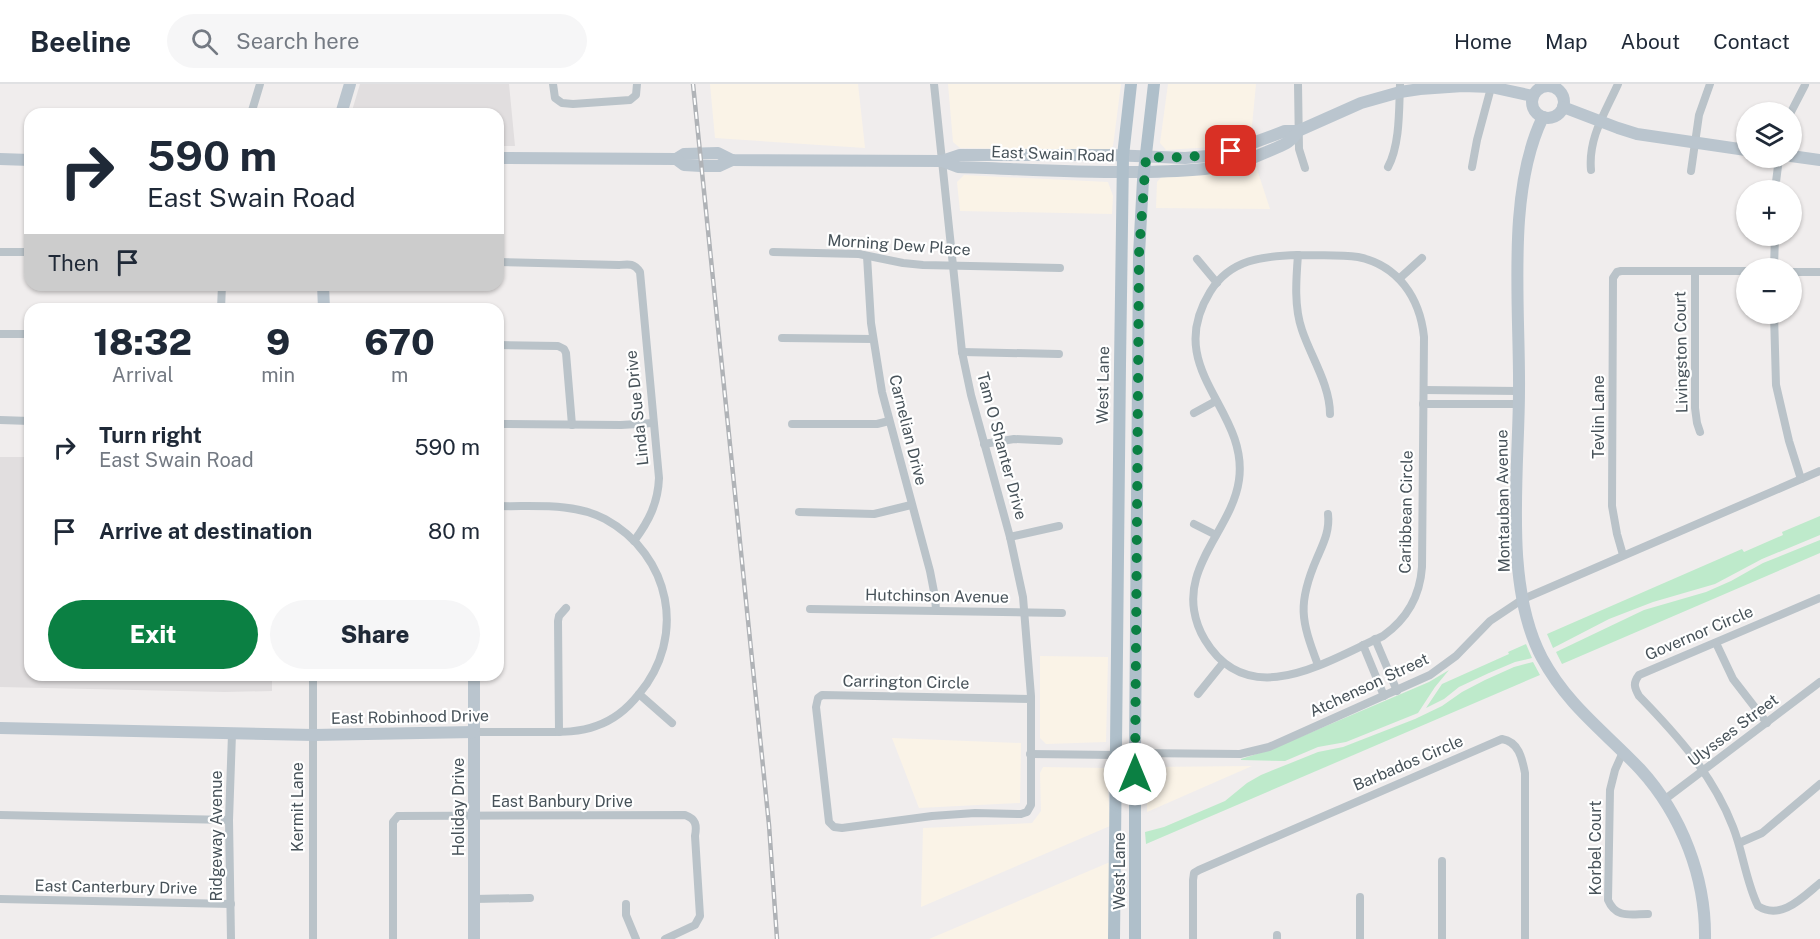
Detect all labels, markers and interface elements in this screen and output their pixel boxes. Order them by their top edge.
search box [167,14,587,68]
text: Beeline [30,25,131,58]
icon: search [188,25,221,58]
text: Search here [236,28,360,54]
text: Home [1454,29,1512,54]
text: Map [1545,29,1588,54]
text: About [1621,29,1680,54]
text: Contact [1713,29,1790,54]
map controls [1736,102,1802,324]
button: layers [1736,102,1802,168]
pin [1205,125,1256,176]
text: 590 m [147,131,277,180]
icon: right [48,132,126,210]
icon: arrive [1214,134,1247,167]
street label: East Swain Road [991,142,1115,166]
button: + [1736,180,1802,246]
text: East Swain Road [147,181,356,213]
street label: Morning Dew Place [827,231,971,259]
icon: arrive [111,246,144,279]
text: Then [48,250,99,276]
button: − [1736,258,1802,324]
street label: Livingston Court [1670,291,1692,413]
text: 18:32 [93,321,192,363]
text: 9 [266,321,290,363]
text: 670 [364,321,435,363]
street label: West Lane [1093,346,1113,424]
street label: Linda Sue Drive [621,349,653,467]
text: Arrival [112,363,173,387]
text: min [261,363,295,387]
text: m [391,363,408,387]
street label: Tam O Shanter Drive [973,370,1031,522]
street label: Carnelian Drive [885,373,931,487]
street label: Tevlin Lane [1589,375,1608,459]
text: Turn right [99,422,202,448]
street label: Montauban Avenue [1492,429,1514,573]
icon: right [48,431,81,464]
text: 590 m [414,434,480,460]
text: East Swain Road [99,448,254,472]
street label: Caribbean Circle [1395,450,1417,574]
icon: arrive [48,515,81,548]
text: Arrive at destination [99,518,312,544]
text: 80 m [428,518,480,544]
street label: Hutchinson Avenue [865,585,1009,607]
button: Exit [48,600,258,669]
button: Share [270,600,480,669]
street label: Governor Circle [1642,602,1756,664]
street label: Atchenson Street [1306,649,1432,721]
street label: Carrington Circle [842,671,970,693]
street label: Ulysses Street [1684,690,1782,770]
street label: East Robinhood Drive [331,706,489,728]
street label: Barbados Circle [1350,731,1466,795]
position arrow [1103,742,1167,806]
street label: Holiday Drive [449,758,468,856]
street label: Kermit Lane [288,762,307,852]
street label: Ridgeway Avenue [207,770,226,902]
street label: East Banbury Drive [491,792,633,811]
street label: Korbel Court [1586,801,1605,895]
street label: West Lane [1110,832,1129,910]
street label: East Canterbury Drive [35,876,197,898]

